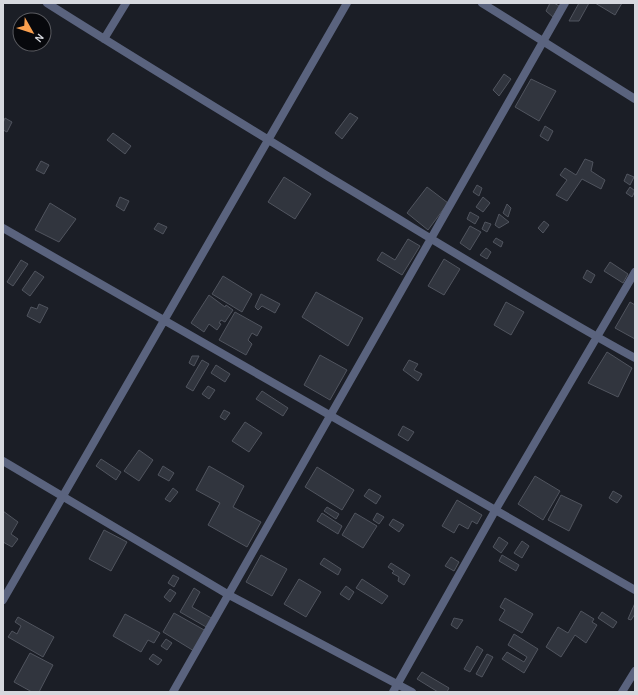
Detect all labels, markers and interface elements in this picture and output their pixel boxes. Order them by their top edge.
north arrow [12,12,52,52]
text: N [33,32,46,44]

